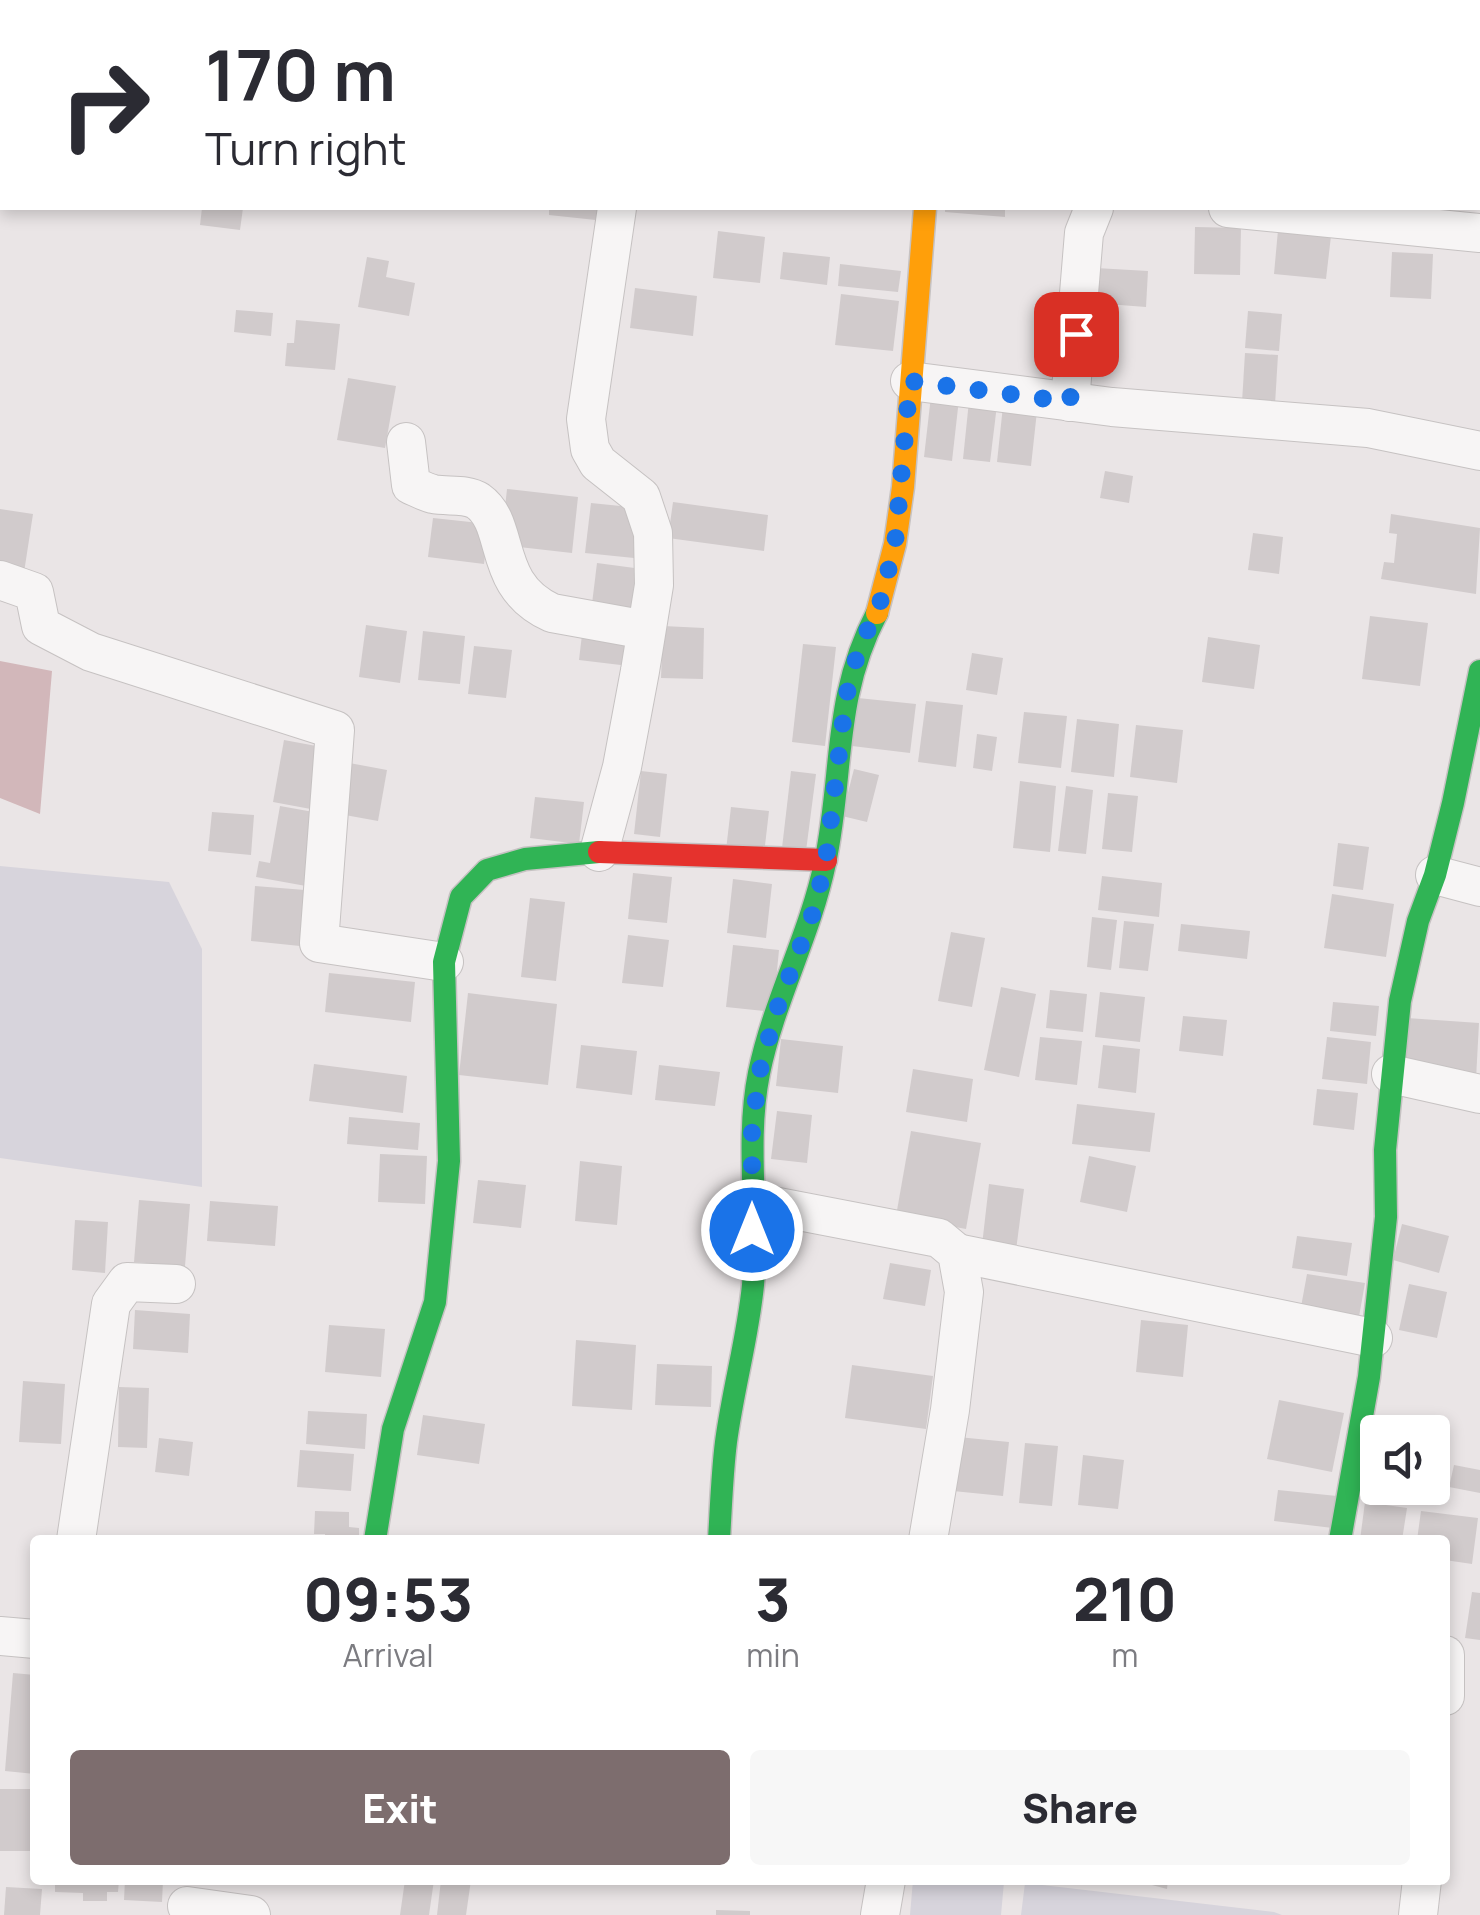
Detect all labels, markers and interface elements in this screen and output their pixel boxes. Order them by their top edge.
text: 170 m [205,26,396,122]
icon: right [40,40,170,170]
text: Turn right [205,117,406,179]
pin [1034,292,1119,377]
icon: arrive [1049,307,1104,362]
position arrow [700,1178,804,1282]
map controls [1360,1415,1450,1505]
button: sound [1360,1415,1450,1505]
text: 09:53 [303,1557,473,1639]
text: 3 [755,1557,791,1639]
text: 210 [1073,1557,1177,1639]
text: Arrival [342,1633,434,1677]
text: min [746,1633,800,1677]
text: m [1111,1633,1138,1677]
button: Exit [70,1750,730,1865]
button: Share [750,1750,1410,1865]

